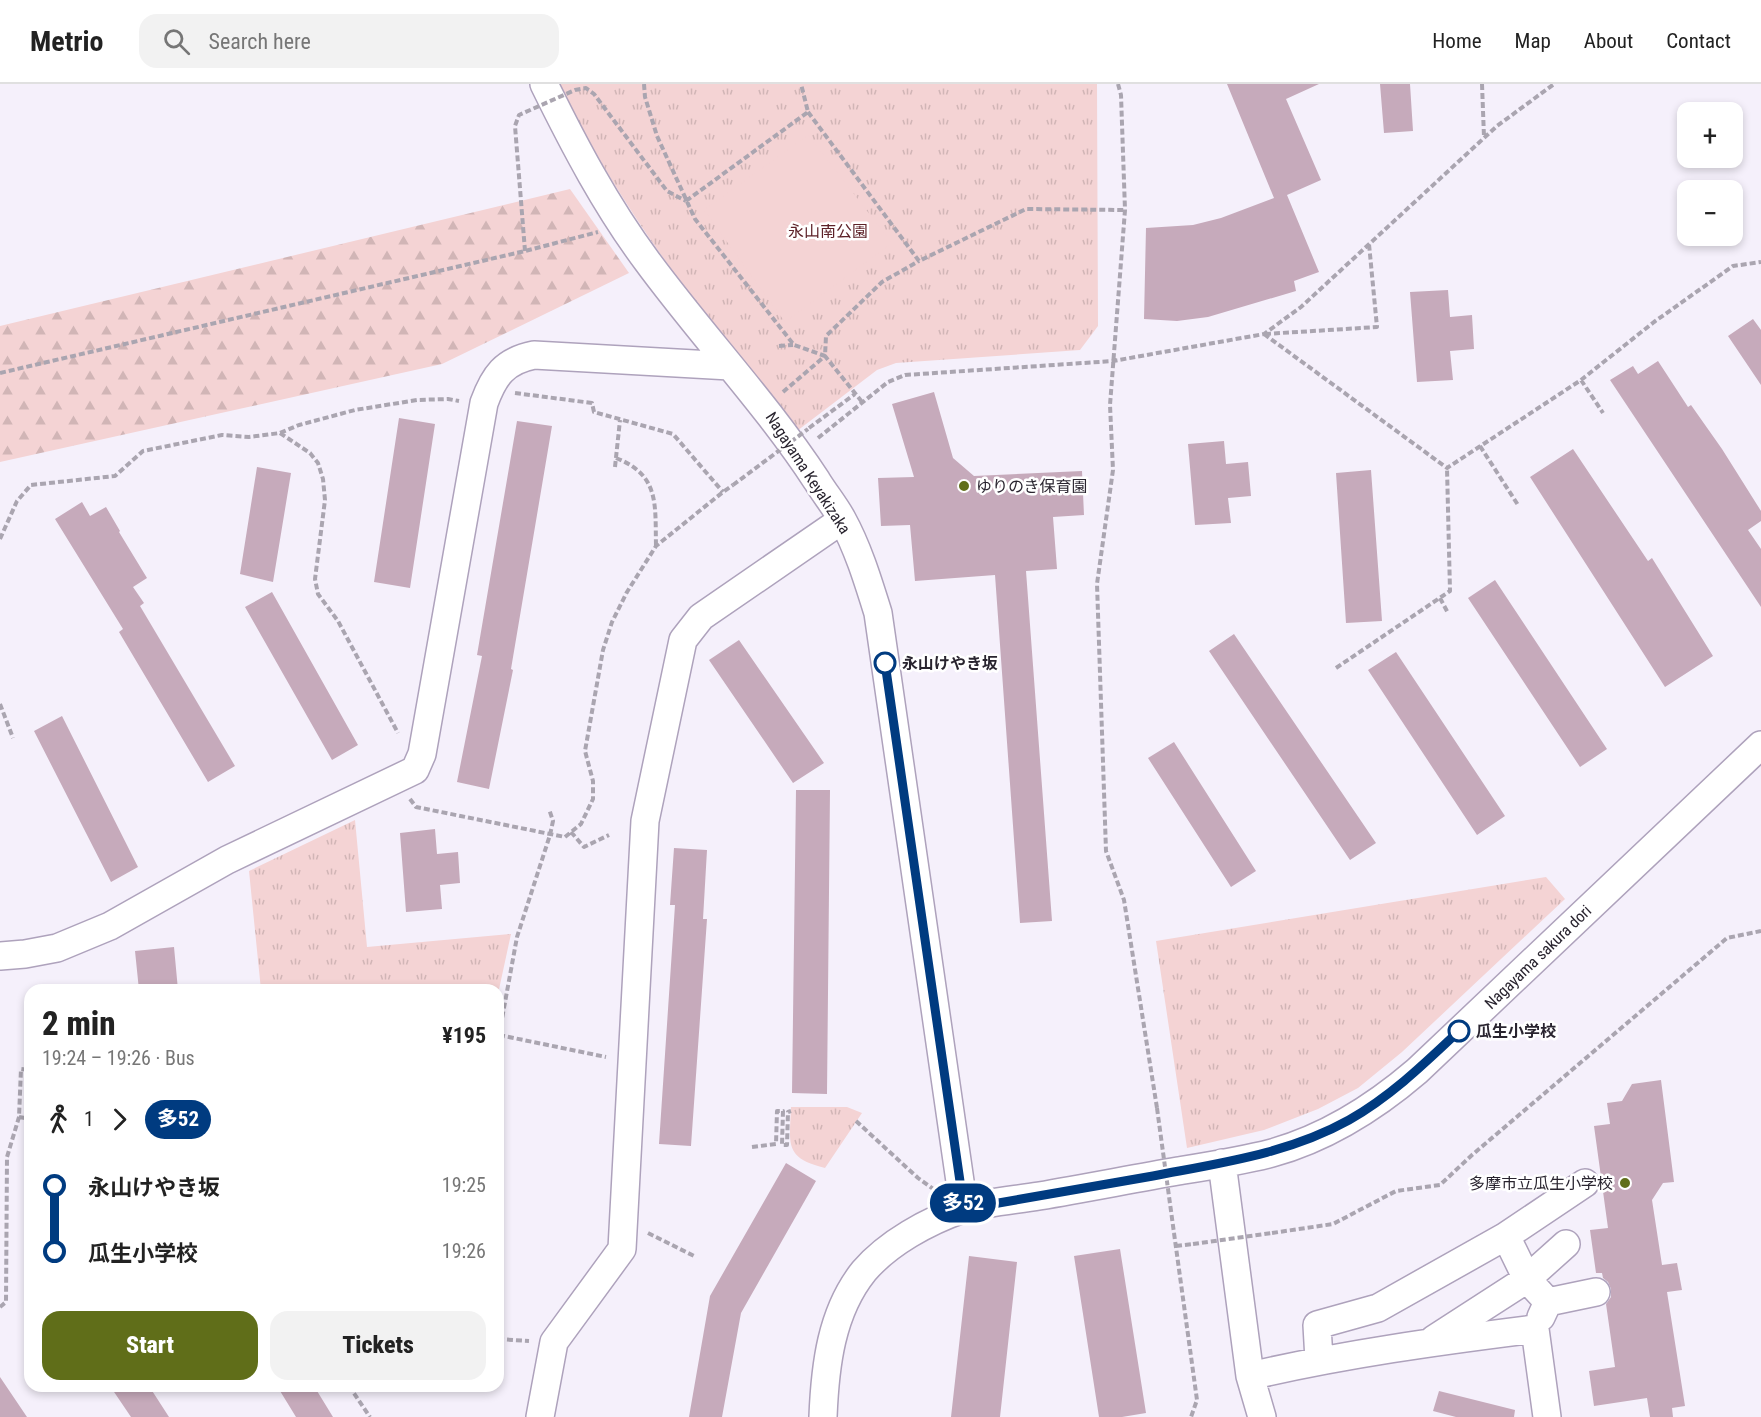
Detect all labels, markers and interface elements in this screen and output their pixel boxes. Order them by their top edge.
search box [139,14,559,68]
text: Metrio [30,25,103,58]
icon: search [160,25,193,58]
text: Search here [208,29,311,54]
text: Home [1432,29,1482,53]
text: Map [1515,29,1551,53]
text: About [1584,29,1633,53]
text: Contact [1666,29,1731,53]
map controls [1677,102,1743,246]
button: + [1677,102,1743,168]
button: − [1677,180,1743,246]
park label: 永山南公園 [788,222,868,241]
street label: Nagayama Keyakizaka [762,409,854,537]
place label: ゆりのき保育園 [976,477,1088,496]
marker: ゆりのき保育園 [957,479,971,493]
marker: 永山けやき坂 [874,652,896,674]
place label: 永山けやき坂 [902,654,998,673]
street label: Nagayama sakura dori [1481,901,1595,1013]
text: 2 min [42,1004,116,1043]
marker: 瓜生小学校 [1448,1020,1470,1042]
place label: 瓜生小学校 [1476,1022,1556,1041]
text: ¥195 [442,1023,486,1048]
text: 19:24 – 19:26 · Bus [42,1046,195,1070]
icon: walk [42,1103,75,1136]
icon: forward [103,1103,136,1136]
text: 1 [84,1107,94,1131]
text: 多52 [157,1107,199,1131]
text: 19:25 [442,1173,486,1197]
place label: 多摩市立瓜生小学校 [1469,1174,1613,1193]
text: 永山けやき坂 [88,1175,220,1200]
marker: 多摩市立瓜生小学校 [1618,1176,1632,1190]
line badge: 多52 [928,1184,998,1222]
text: 多52 [942,1191,984,1215]
text: 19:26 [442,1239,486,1263]
text: 瓜生小学校 [88,1241,198,1266]
button: Start [42,1311,258,1380]
button: Tickets [270,1311,486,1380]

